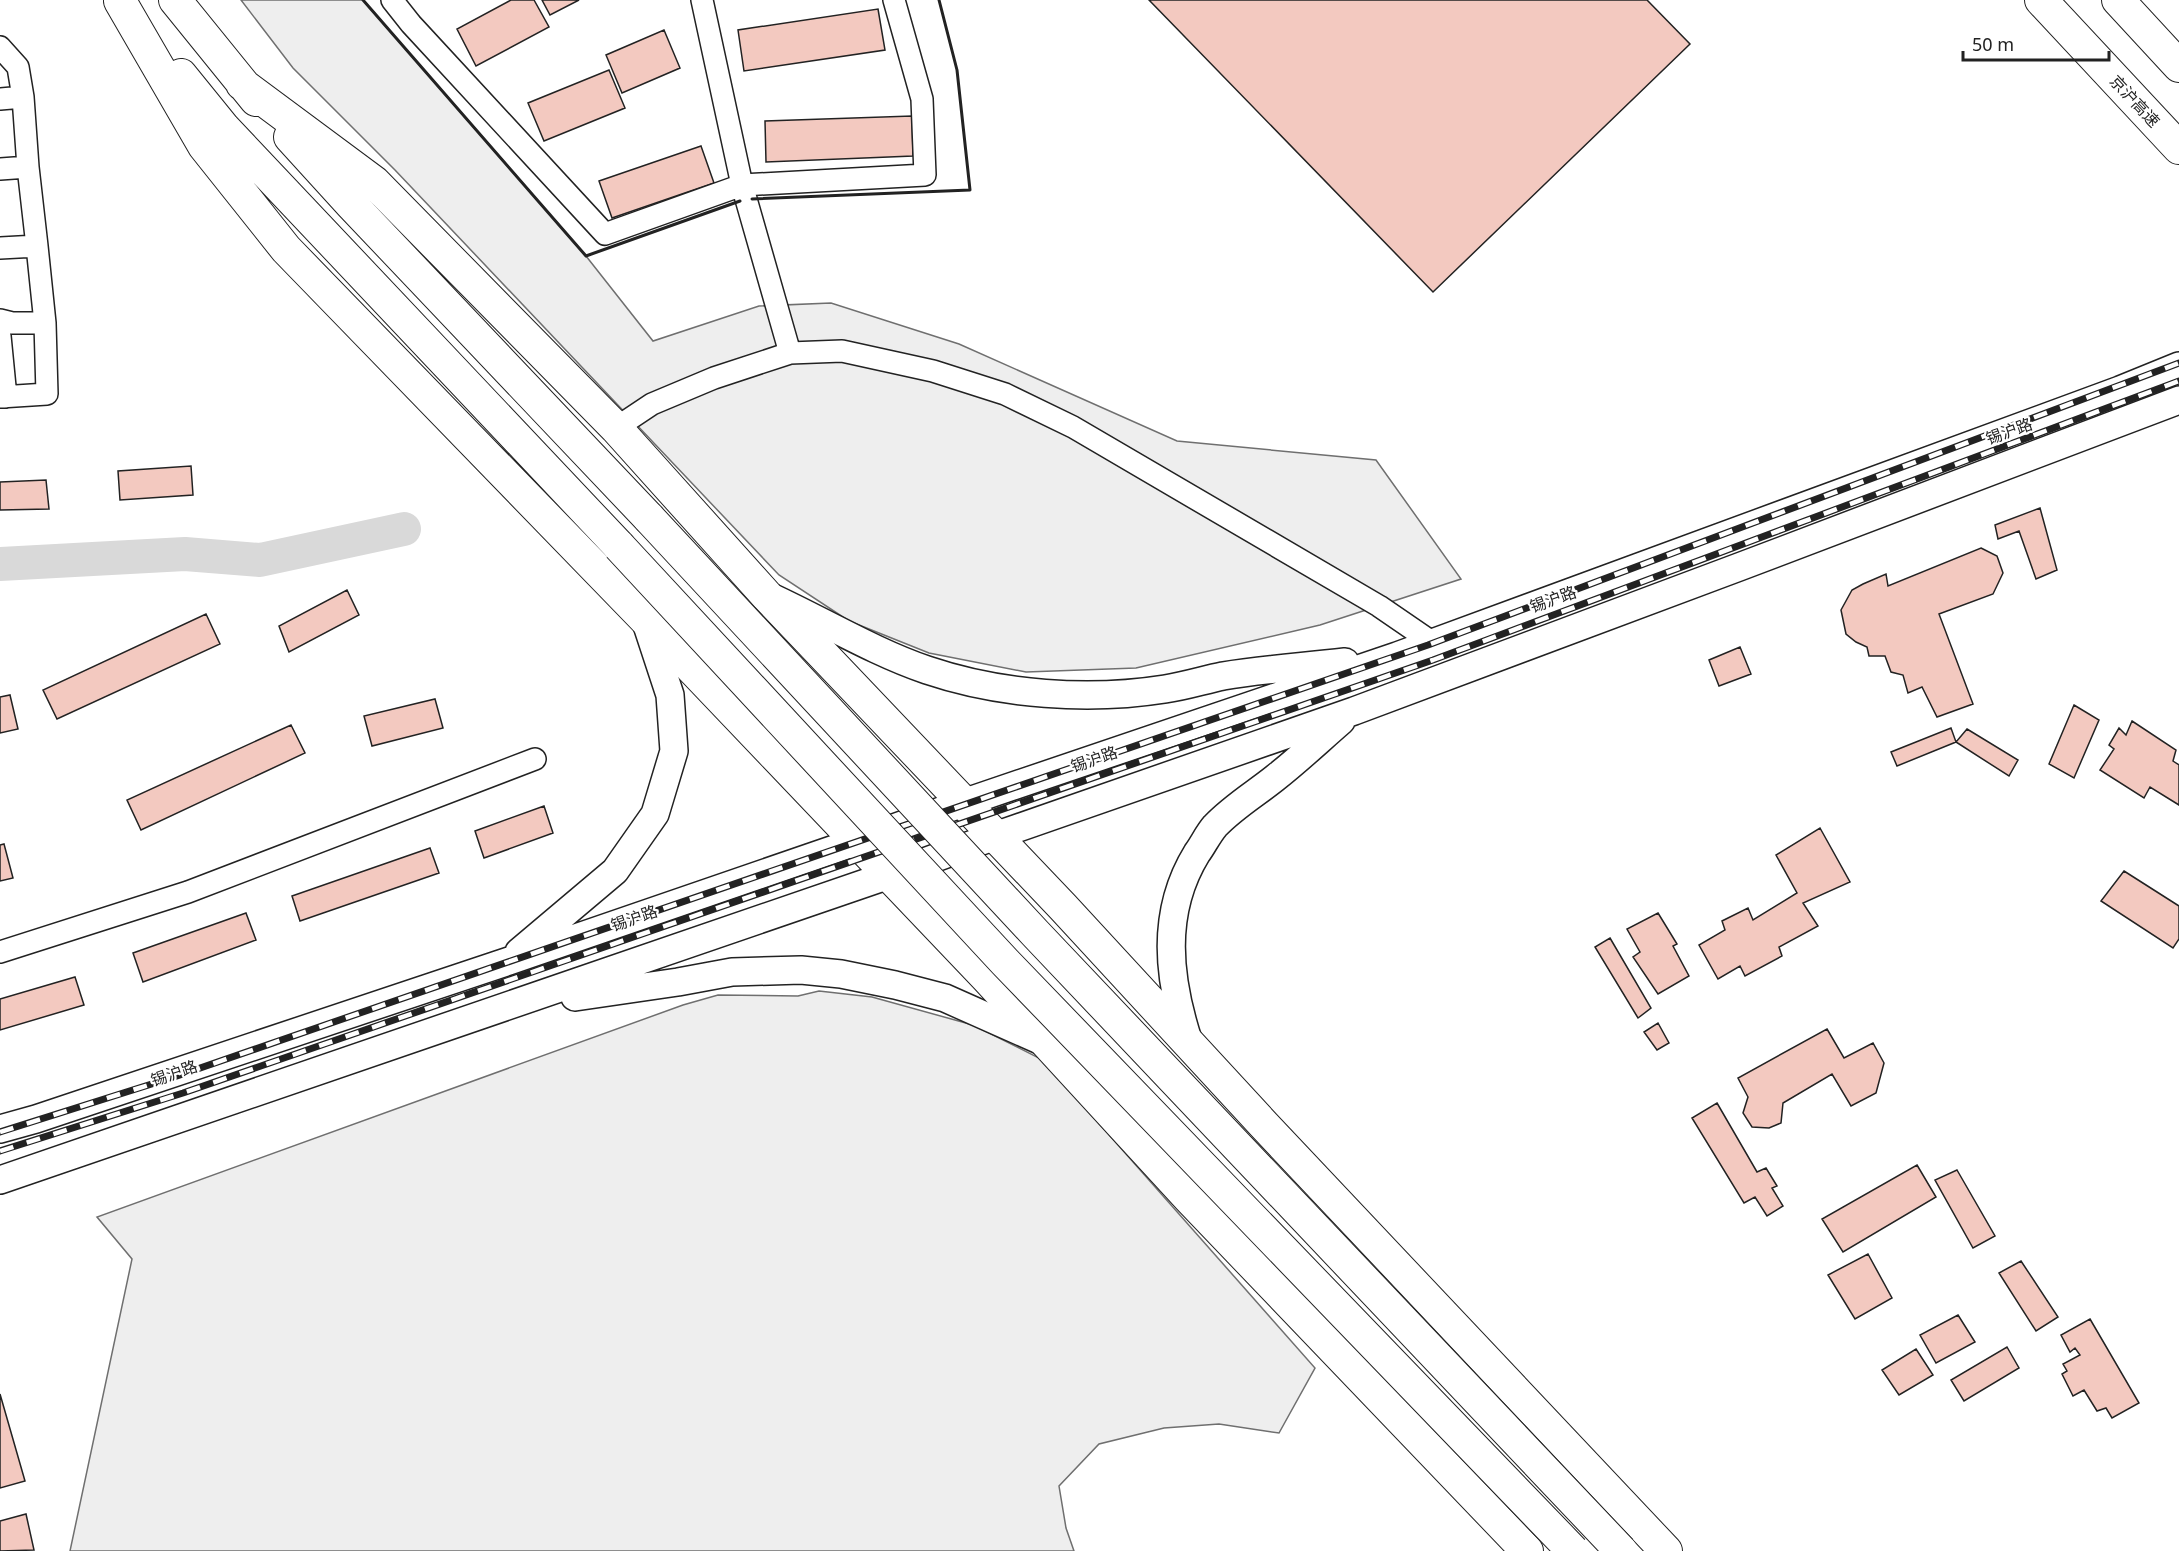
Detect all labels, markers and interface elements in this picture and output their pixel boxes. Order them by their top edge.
scale bar [1963,24,2108,62]
text: 50 m [1972,32,2014,56]
street label: 京沪高速 [2105,70,2165,132]
street label: 锡沪路 [1983,412,2035,450]
street label: 锡沪路 [1527,580,1579,618]
street label: 锡沪路 [1068,741,1120,777]
street label: 锡沪路 [608,900,660,936]
street label: 锡沪路 [148,1055,200,1091]

